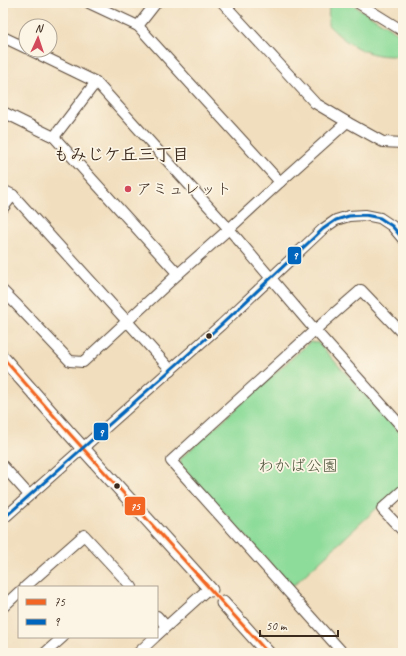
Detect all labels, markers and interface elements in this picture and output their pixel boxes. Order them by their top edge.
north arrow [18,18,58,58]
text: N [35,21,44,35]
district label: もみじケ丘三丁目 [53,144,189,165]
place label: アミュレット [136,179,232,199]
marker: アミュレット [123,184,133,194]
line badge: 9 [287,246,302,265]
text: 9 [293,248,299,262]
unlabelled marker [204,331,214,341]
line badge: 9 [93,422,109,441]
text: 9 [99,425,105,439]
park label: わかば公園 [258,456,338,476]
unlabelled marker [112,481,122,491]
line badge: 75 [124,496,146,516]
text: 75 [130,499,141,513]
legend [18,586,158,638]
text: 75 [54,594,65,610]
scale bar [260,612,338,638]
text: 9 [54,614,61,630]
text: 50 m [266,618,288,634]

